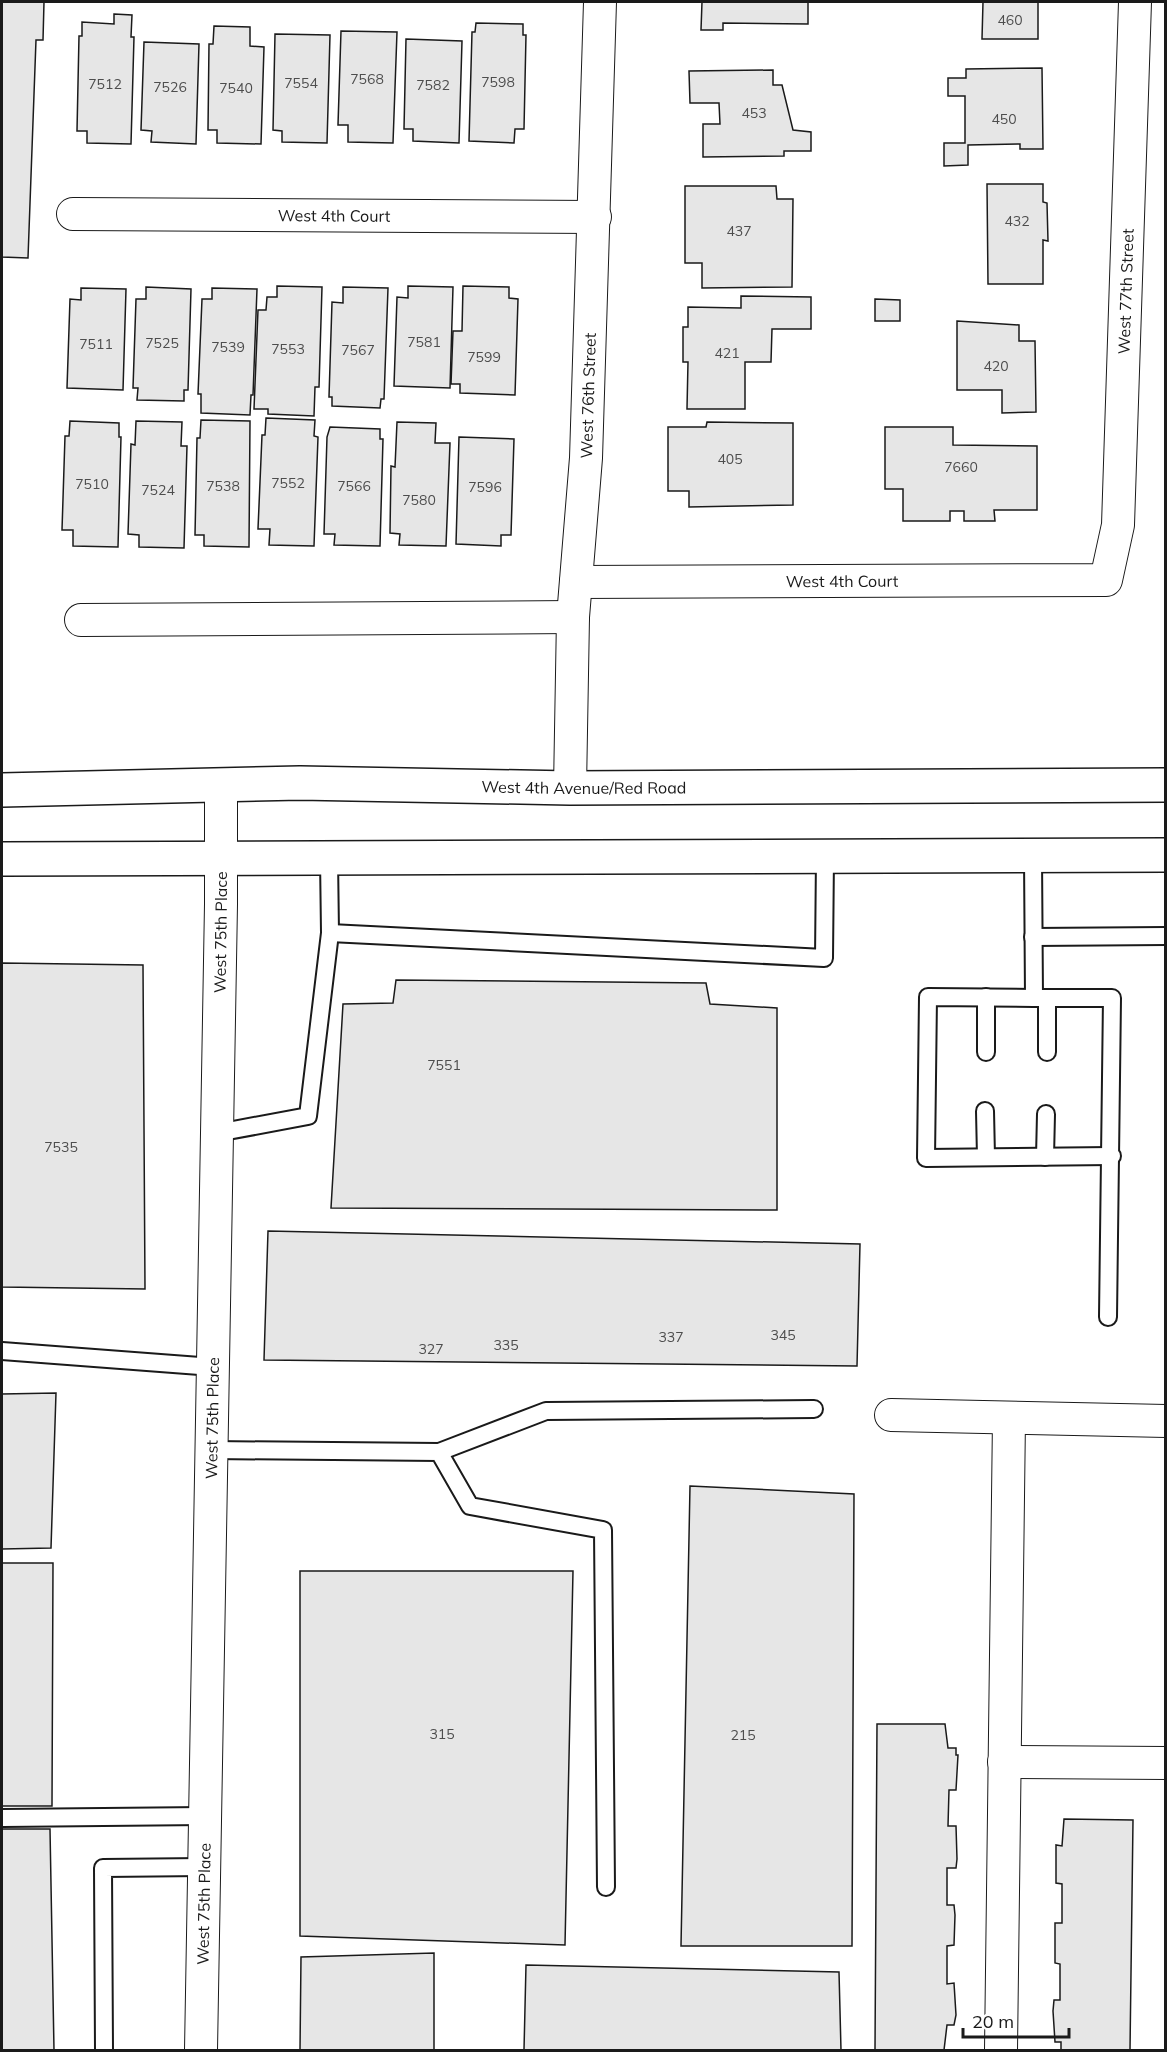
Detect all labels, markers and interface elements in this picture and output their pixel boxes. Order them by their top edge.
house number: 460 [997,11,1023,29]
house number: 7568 [350,70,384,88]
house number: 7598 [481,73,515,91]
house number: 7554 [284,74,318,92]
house number: 7512 [88,75,122,93]
house number: 7582 [416,76,450,94]
house number: 7526 [153,78,187,96]
house number: 7540 [219,79,253,97]
house number: 453 [741,104,767,122]
house number: 450 [991,110,1017,128]
street label: West 4th Court [278,205,391,226]
house number: 432 [1004,212,1030,230]
house number: 437 [726,222,752,240]
street label: West 77th Street [1114,228,1138,355]
street label: West 76th Street [576,332,600,459]
house number: 7581 [407,333,441,351]
house number: 7525 [145,334,179,352]
house number: 7511 [79,335,113,353]
house number: 7539 [211,338,245,356]
house number: 7553 [271,340,305,358]
house number: 7567 [341,341,375,359]
house number: 421 [714,344,740,362]
house number: 7599 [467,348,501,366]
house number: 420 [983,357,1009,375]
house number: 405 [717,450,743,468]
house number: 7660 [944,458,978,476]
house number: 7552 [271,474,305,492]
house number: 7510 [75,475,109,493]
house number: 7538 [206,477,240,495]
house number: 7566 [337,477,371,495]
house number: 7596 [468,478,502,496]
house number: 7524 [141,481,175,499]
house number: 7580 [402,491,436,509]
street label: West 4th Court [786,571,899,591]
street label: West 4th Avenue/Red Road [481,776,686,798]
street label: West 75th Place [209,871,231,993]
house number: 7551 [427,1056,461,1074]
house number: 7535 [44,1138,78,1156]
house number: 345 [770,1326,796,1344]
house number: 337 [658,1328,684,1346]
house number: 335 [493,1336,519,1354]
house number: 327 [418,1340,444,1358]
street label: West 75th Place [201,1357,223,1479]
house number: 315 [429,1725,455,1743]
house number: 215 [730,1726,756,1744]
street label: West 75th Place [192,1843,215,1965]
scale bar [963,2001,1070,2039]
text: 20 m [972,2010,1014,2033]

